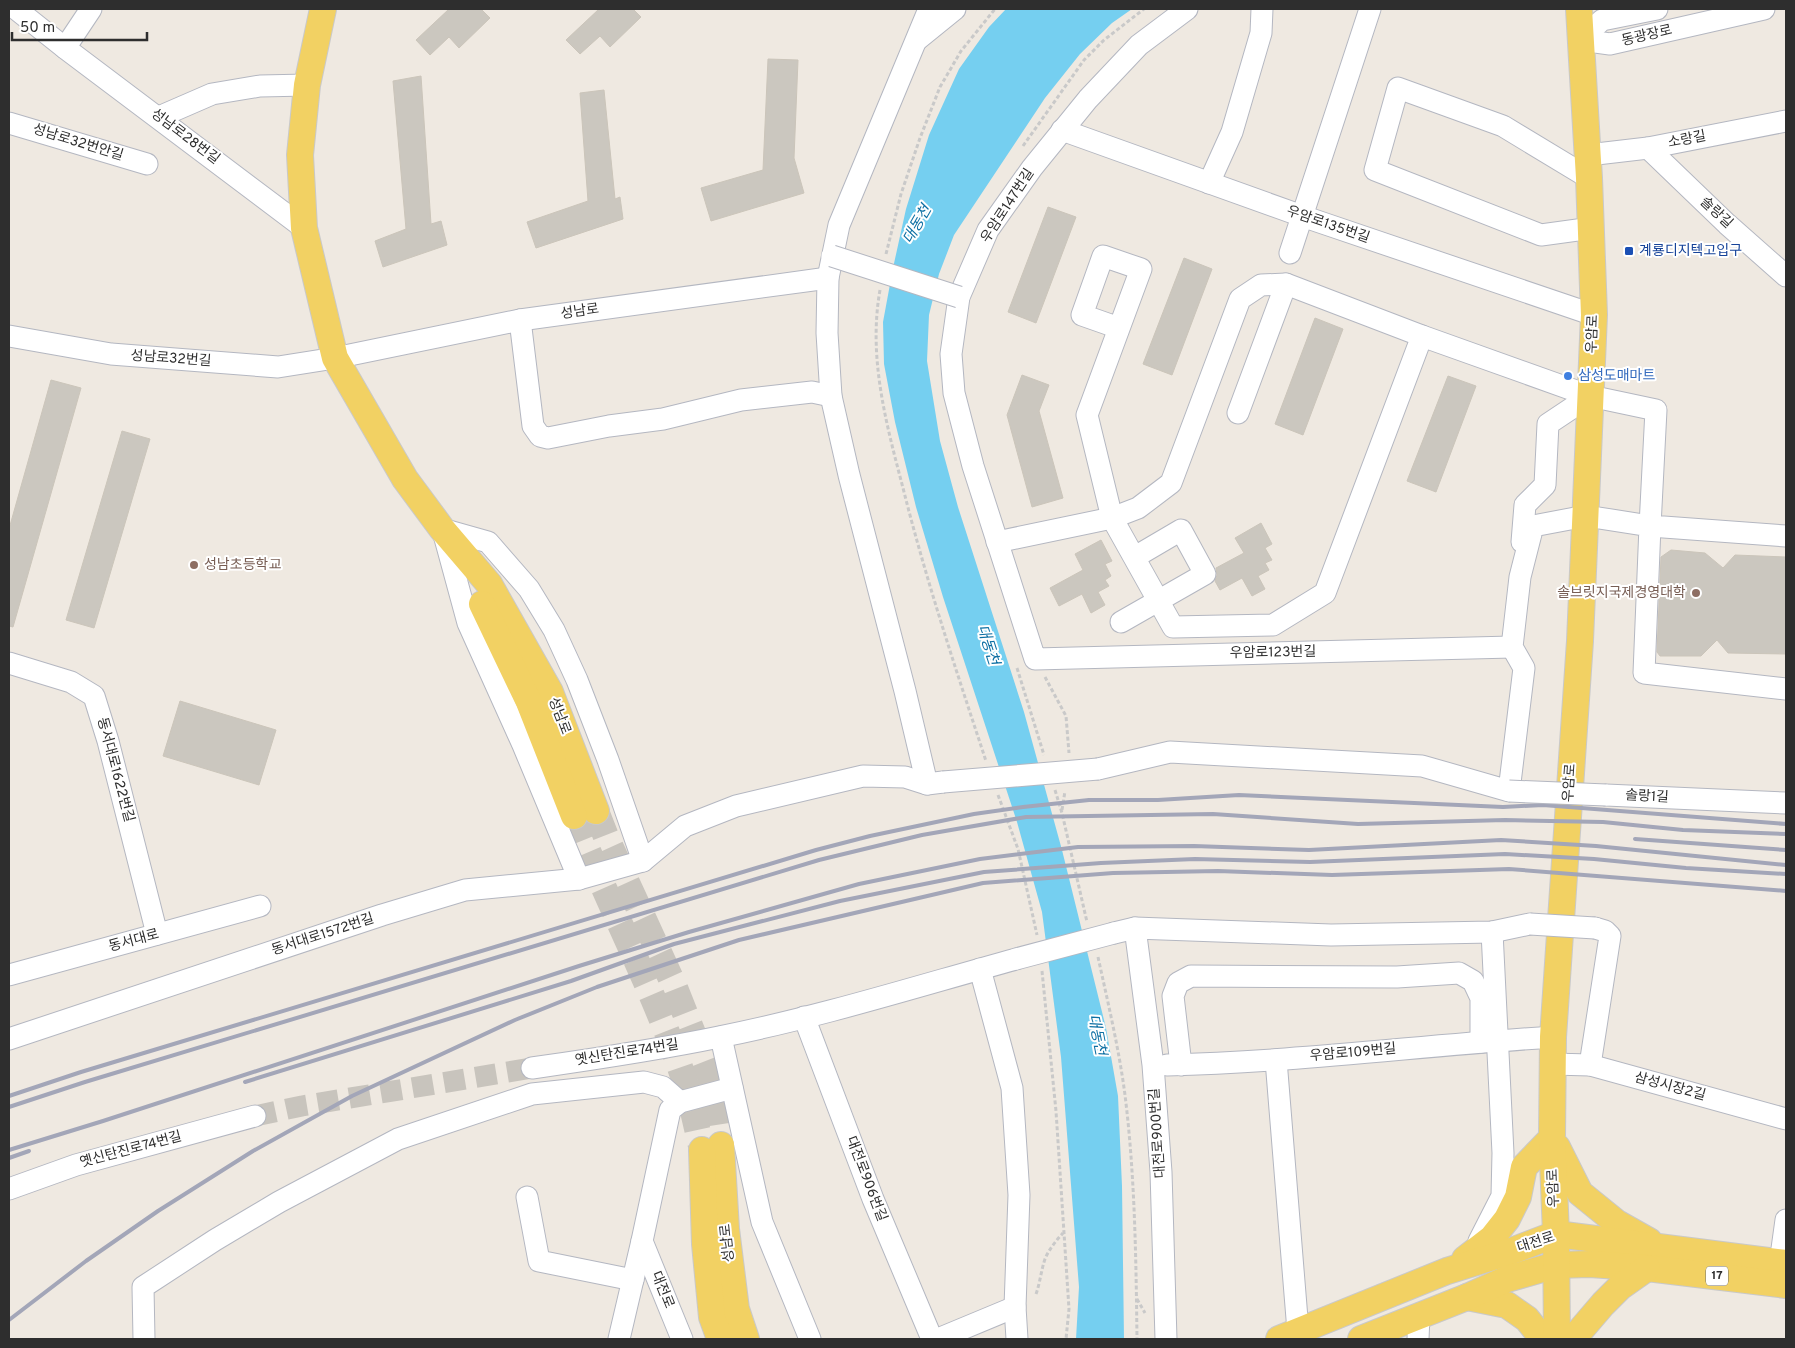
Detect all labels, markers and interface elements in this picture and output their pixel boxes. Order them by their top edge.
scale bar [12,10,148,42]
text: 50 m [20,19,55,38]
street label: 동광장로 [1620,22,1674,50]
street label: 성남로28번길 [147,106,223,168]
street label: 성남로32번안길 [31,121,125,165]
street label: 소랑길 [1666,128,1708,152]
street label: 우암로147번길 [978,166,1038,246]
street label: 솔랑길 [1696,194,1736,232]
water label: 대동천 [899,200,938,248]
street label: 우암로135번길 [1284,203,1372,247]
place label: 계룡디지텍고입구 [1639,243,1742,260]
marker: 계룡디지텍고입구 [1623,245,1635,257]
street label: 성남로 [560,301,600,323]
street label: 우암로 [1584,314,1602,354]
street label: 성남로32번길 [130,348,212,370]
place label: 삼성도매마트 [1578,368,1655,385]
marker: 삼성도매마트 [1562,370,1574,382]
place label: 성남초등학교 [204,556,281,574]
marker: 성남초등학교 [188,559,200,571]
place label: 솔브릿지국제경영대학 [1557,584,1686,602]
marker: 솔브릿지국제경영대학 [1690,587,1702,599]
water label: 대동천 [972,622,1003,670]
street label: 우암로123번길 [1230,644,1316,662]
street label: 성남로 [544,695,574,737]
street label: 동서대로1622번길 [93,716,137,824]
street label: 우암로 [1560,763,1580,803]
street label: 솔랑1길 [1625,787,1669,807]
street label: 동서대로1572번길 [270,910,376,960]
street label: 동서대로 [107,926,161,956]
water label: 대동천 [1083,1013,1110,1059]
street label: 옛신탄진로74번길 [574,1036,680,1070]
street label: 우암로109번길 [1309,1041,1397,1065]
street label: 삼성시장2길 [1633,1069,1707,1105]
street label: 대전로900번길 [1146,1087,1170,1179]
street label: 옛신탄진로74번길 [78,1128,184,1172]
street label: 대전로906번길 [842,1134,890,1224]
street label: 우암로 [1545,1168,1563,1208]
street label: 성남로 [718,1223,738,1263]
street label: 대전로 [1515,1229,1557,1257]
road number: 17 [1706,1266,1728,1285]
street label: 대전로 [647,1269,677,1311]

